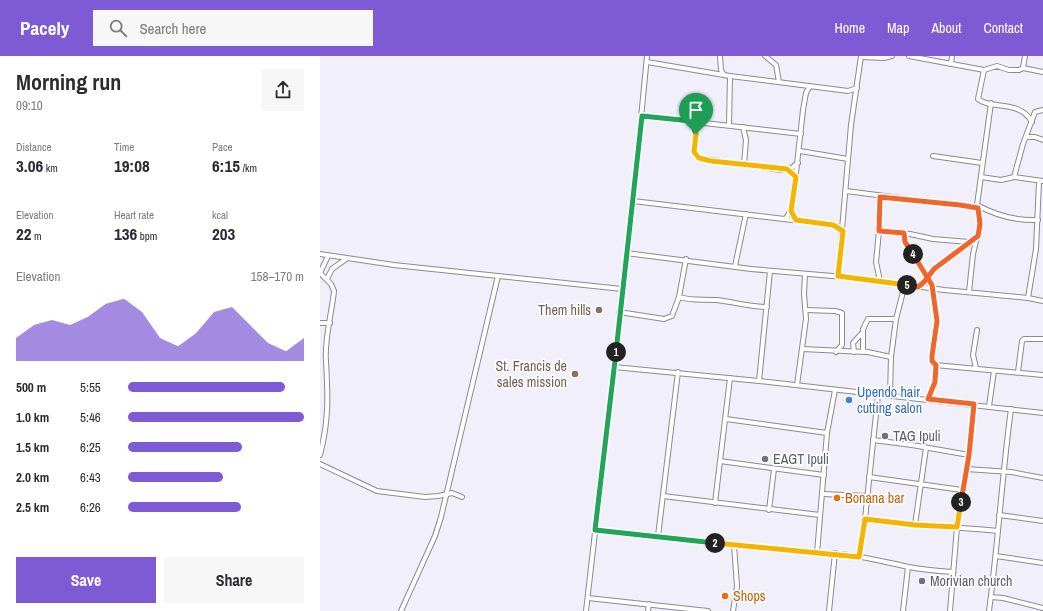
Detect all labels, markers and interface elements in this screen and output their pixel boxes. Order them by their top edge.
search box [93,10,373,46]
text: Pacely [20,15,69,41]
icon: search [107,17,129,39]
text: Search here [139,18,206,39]
text: Home [834,19,865,37]
text: Map [887,19,909,37]
text: About [931,19,961,37]
text: Contact [983,19,1023,37]
text: Morning run [16,67,121,97]
button: share [262,69,304,111]
pin [679,93,713,134]
text: 09:10 [16,97,43,114]
icon: arrive [685,99,707,121]
text: Distance [16,140,52,154]
text: Time [114,140,134,154]
text: Pace [212,140,233,154]
text: 3.06 [16,154,43,177]
text: 19:08 [114,154,150,177]
text: 6:15 [212,154,240,177]
text: km [43,161,58,175]
text: /km [240,161,257,175]
text: Elevation [16,208,54,222]
text: Heart rate [114,208,154,222]
text: kcal [212,208,228,222]
text: 22 [16,222,32,245]
text: 136 [114,222,137,245]
text: 203 [212,222,235,245]
text: m [32,229,42,243]
text: bpm [137,229,157,243]
pin: 4 [903,244,923,264]
text: 4 [910,247,916,261]
text: Elevation [16,268,60,285]
text: 158–170 m [251,268,304,285]
pin: 5 [897,275,917,295]
text: 5 [904,278,910,292]
place label: Them hills [538,301,591,319]
marker: Them hills [594,305,604,315]
pin: 1 [606,342,626,362]
text: 1 [613,345,619,359]
place label: St. Francis de sales mission [496,357,567,391]
marker: St. Francis de sales mission [570,369,580,379]
text: 500 m [16,379,46,396]
text: 5:55 [80,379,101,396]
place label: Upendo hair cutting salon [857,383,922,417]
marker: Upendo hair cutting salon [844,395,854,405]
text: 1.0 km [16,409,49,426]
text: 5:46 [80,409,101,426]
place label: TAG Ipuli [893,427,941,445]
marker: TAG Ipuli [880,431,890,441]
text: 1.5 km [16,439,49,456]
text: 6:25 [80,439,101,456]
place label: EAGT Ipuli [773,450,829,468]
marker: EAGT Ipuli [760,454,770,464]
text: 2.0 km [16,469,49,486]
text: 6:43 [80,469,101,486]
place label: Bonana bar [845,489,905,507]
pin: 3 [951,492,971,512]
marker: Bonana bar [832,493,842,503]
text: 3 [958,495,964,509]
text: 2.5 km [16,499,49,516]
text: 6:26 [80,499,101,516]
pin: 2 [705,533,725,553]
text: 2 [712,536,718,550]
button: Save [16,557,156,603]
button: Share [164,557,304,603]
place label: Morivian church [930,572,1012,590]
marker: Morivian church [917,576,927,586]
place label: Shops [733,587,766,605]
marker: Shops [720,591,730,601]

